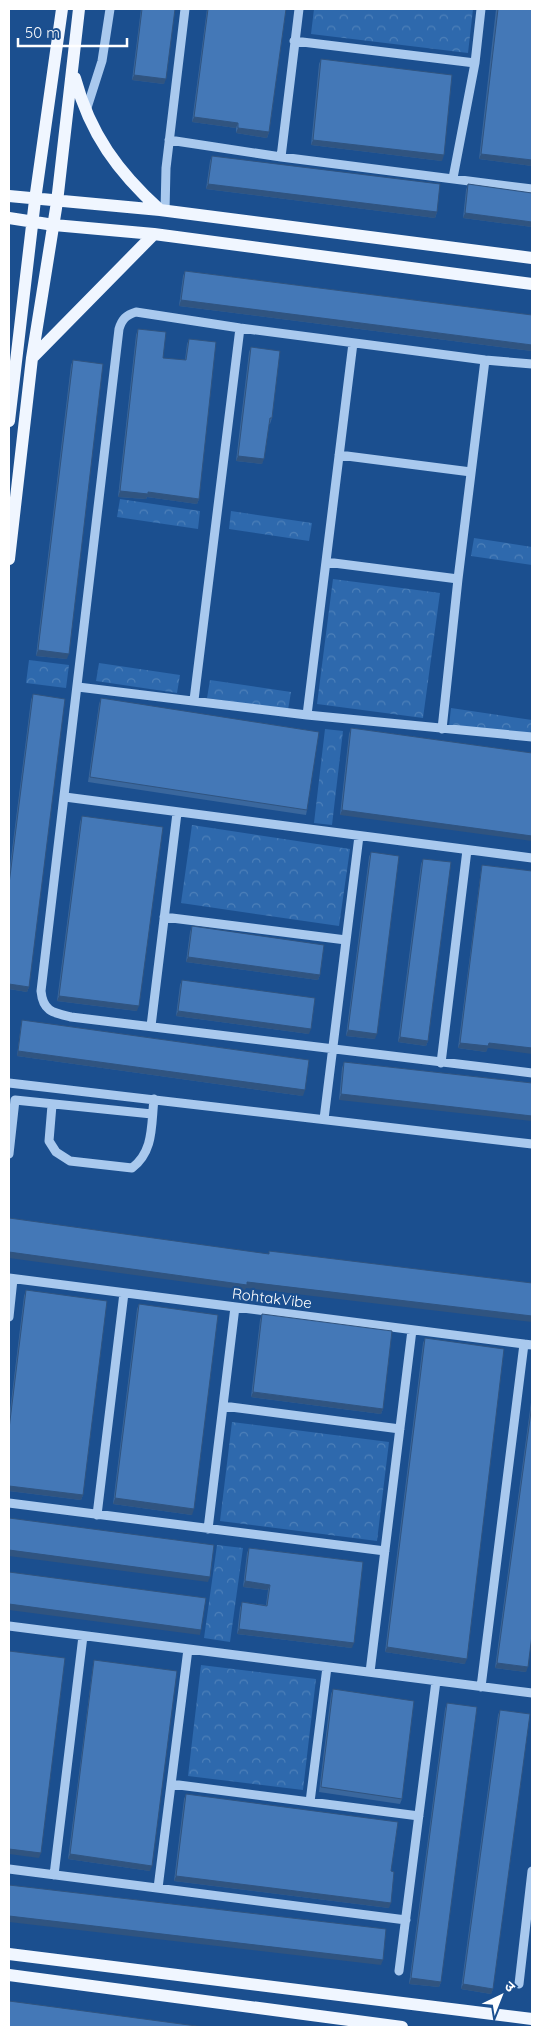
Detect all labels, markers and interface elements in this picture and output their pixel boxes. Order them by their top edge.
scale bar [18,15,126,47]
text: 50 m [25,23,60,42]
street label: RohtakVibe [231,1284,313,1312]
north arrow [476,1971,526,2021]
text: उ [501,1977,520,1996]

